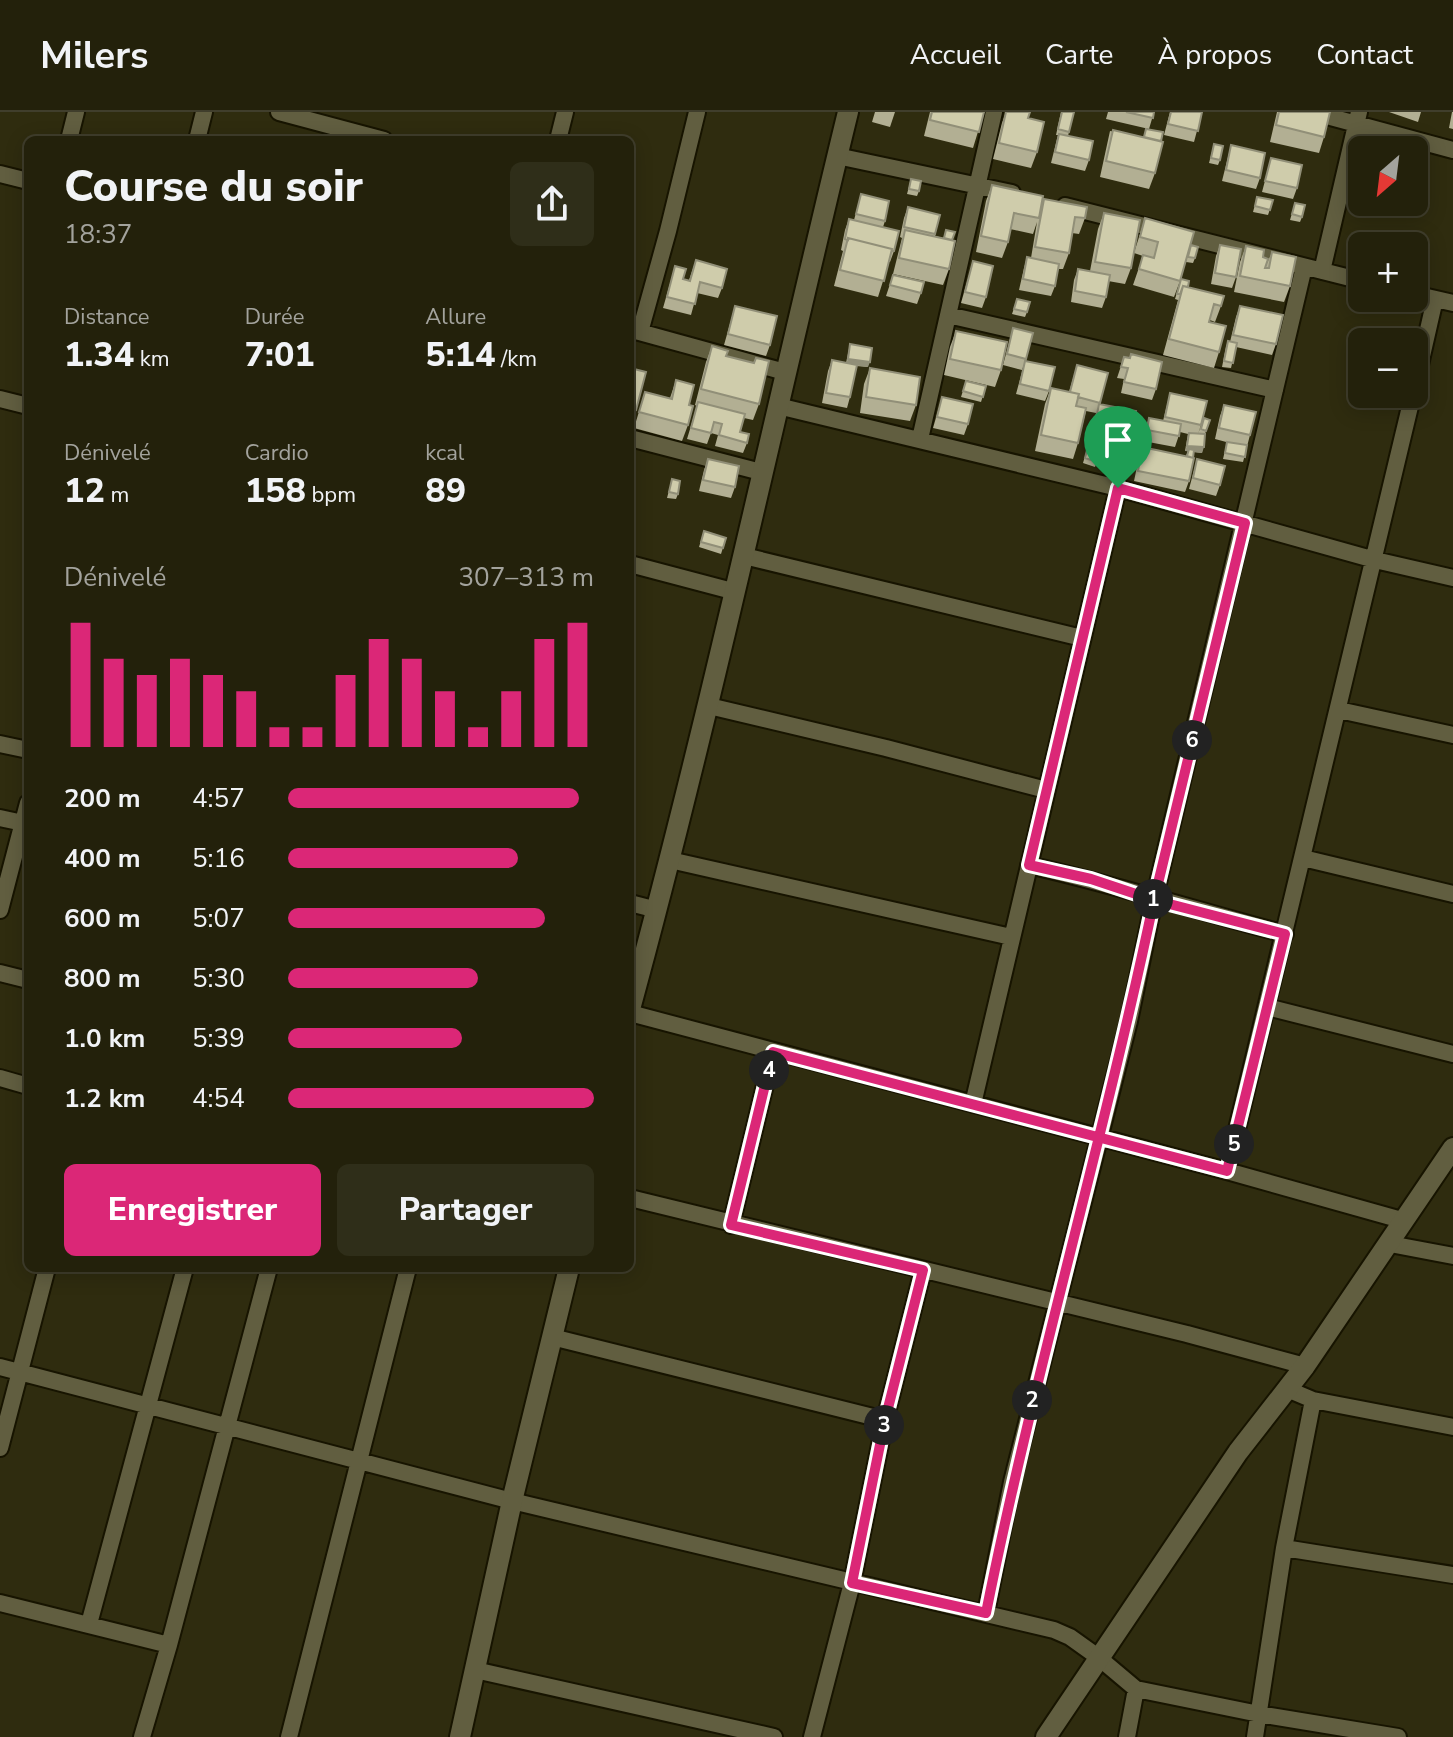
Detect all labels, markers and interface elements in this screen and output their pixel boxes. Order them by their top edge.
text: Milers [40,30,148,81]
text: Accueil [910,36,1001,74]
text: Carte [1045,36,1114,74]
text: À propos [1158,36,1272,74]
text: Contact [1316,36,1413,74]
north arrow [1348,136,1428,216]
map controls [1348,136,1428,408]
text: Course du soir [64,157,363,217]
button: share [510,162,594,246]
text: 18:37 [64,217,132,252]
button: + [1348,232,1428,312]
text: Distance [64,302,149,332]
text: Durée [245,302,304,332]
text: Allure [425,302,486,332]
button: − [1348,328,1428,408]
text: 1.34 [64,332,134,378]
text: 7:01 [245,332,315,378]
text: 5:14 [425,332,495,378]
text: km [134,344,170,374]
text: /km [495,344,537,374]
pin [1084,406,1152,488]
icon: arrive [1096,418,1140,462]
text: Dénivelé [64,438,151,468]
text: Cardio [245,438,309,468]
text: kcal [425,438,464,468]
text: 12 [64,468,105,514]
text: 158 [245,468,306,514]
text: 89 [425,468,466,514]
text: m [105,480,129,510]
text: bpm [306,480,356,510]
text: Dénivelé [64,560,166,595]
text: 307–313 m [458,560,594,595]
pin: 6 [1172,720,1212,760]
text: 6 [1185,725,1199,755]
text: 200 m [64,781,141,816]
text: 4:57 [192,781,245,816]
text: 400 m [64,841,141,876]
text: 5:16 [192,841,245,876]
pin: 1 [1133,879,1173,919]
text: 1 [1146,884,1160,914]
text: 600 m [64,901,141,936]
text: 5:07 [192,901,245,936]
text: 800 m [64,961,141,996]
text: 5:30 [192,961,245,996]
text: 1.0 km [64,1021,145,1056]
text: 5:39 [192,1021,245,1056]
pin: 4 [749,1050,789,1090]
text: 4 [762,1055,776,1085]
text: 1.2 km [64,1081,145,1116]
text: 4:54 [192,1081,245,1116]
pin: 5 [1214,1124,1254,1164]
text: 5 [1227,1129,1241,1159]
button: Enregistrer [64,1164,321,1256]
button: Partager [337,1164,594,1256]
pin: 2 [1012,1380,1052,1420]
text: 2 [1025,1385,1039,1415]
pin: 3 [864,1405,904,1445]
text: 3 [877,1410,891,1440]

